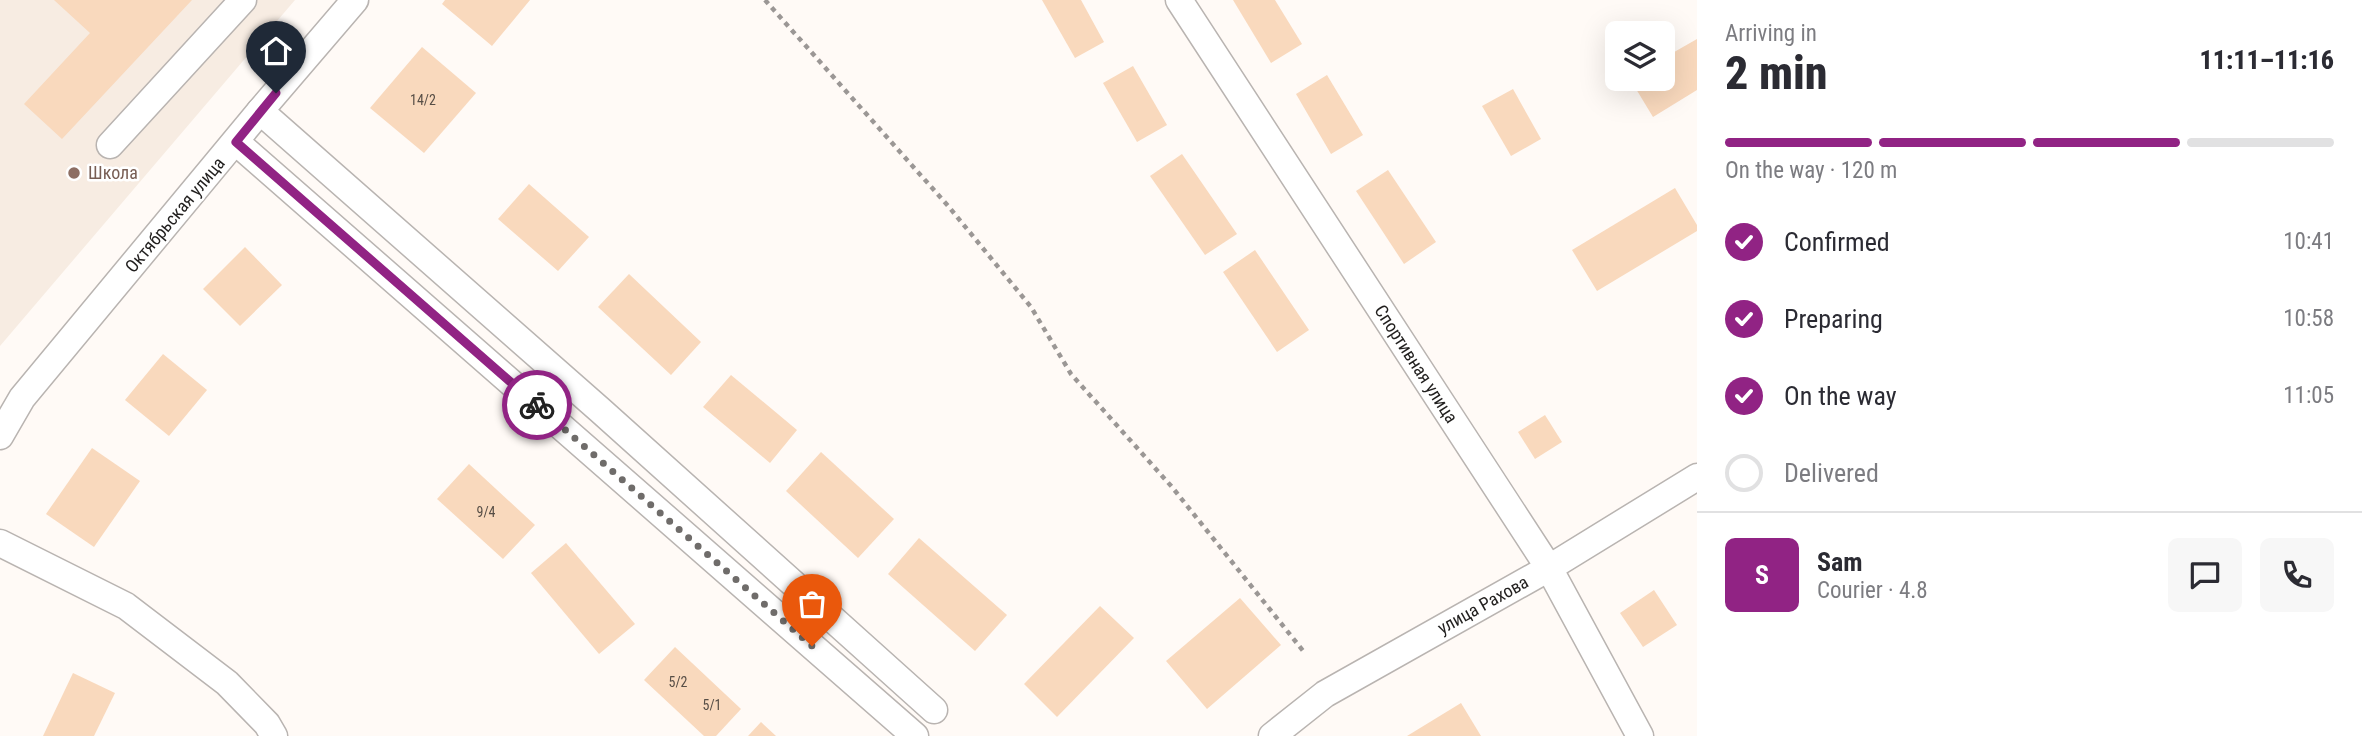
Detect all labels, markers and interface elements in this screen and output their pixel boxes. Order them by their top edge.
text: Arriving in [1725,20,1817,47]
pin [246,21,306,93]
map controls [1605,21,1675,91]
button: layers [1605,21,1675,91]
icon: home [257,32,295,70]
text: 11:11–11:16 [2200,45,2334,75]
text: 2 min [1725,46,1828,100]
house number: 14/2 [410,92,436,108]
street label: Октябрьская улица [120,153,229,277]
text: On the way · 120 m [1725,157,1897,184]
place label: Школа [88,162,138,183]
marker: Школа [66,165,82,181]
icon: check [1725,223,1763,261]
text: Confirmed [1784,227,1890,257]
text: 10:41 [2283,228,2334,255]
icon: check [1725,300,1763,338]
street label: Спортивная улица [1370,301,1462,427]
text: Preparing [1784,304,1883,334]
text: 10:58 [2283,305,2334,332]
courier [502,370,572,440]
icon: check [1725,377,1763,415]
text: On the way [1784,381,1897,411]
text: 11:05 [2283,382,2334,409]
icon: bike [518,386,556,424]
text: Delivered [1784,458,1879,488]
house number: 9/4 [476,504,496,520]
button: chat [2168,538,2242,612]
button: phone [2260,538,2334,612]
text: Sam [1817,547,1863,577]
text: S [1755,560,1769,590]
street label: улица Рахова [1434,571,1532,638]
pin [782,574,842,646]
text: Courier · 4.8 [1817,577,1928,604]
icon: bag [793,585,831,623]
house number: 5/2 [668,674,688,690]
house number: 5/1 [702,697,722,713]

